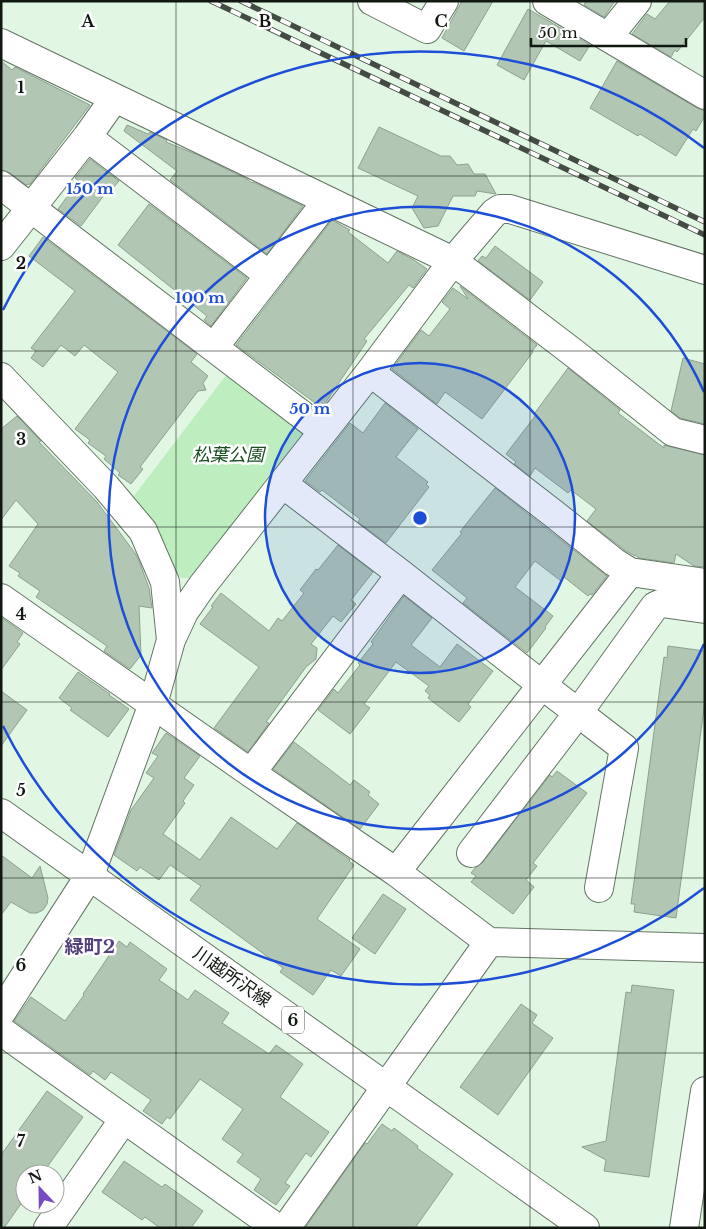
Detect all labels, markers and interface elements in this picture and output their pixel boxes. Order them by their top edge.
text: A [81,11,96,31]
text: B [259,11,272,31]
text: C [434,11,448,31]
scale bar [531,15,686,47]
text: 50 m [538,23,578,42]
text: 1 [18,77,25,97]
text: 150 m [66,179,114,198]
text: 2 [16,253,26,273]
text: 100 m [175,288,225,307]
text: 50 m [290,399,331,418]
text: 3 [16,429,26,449]
park label: 松葉公園 [192,444,267,466]
centre of rings [411,509,429,527]
text: 4 [16,604,26,624]
text: 5 [16,780,26,800]
district label: 緑町2 [65,935,115,958]
street label: 川越所沢線 [189,942,275,1012]
text: 6 [16,955,27,975]
road number: 6 [282,1006,304,1034]
text: 7 [17,1131,26,1151]
north arrow [15,1164,65,1214]
text: N [26,1166,45,1188]

